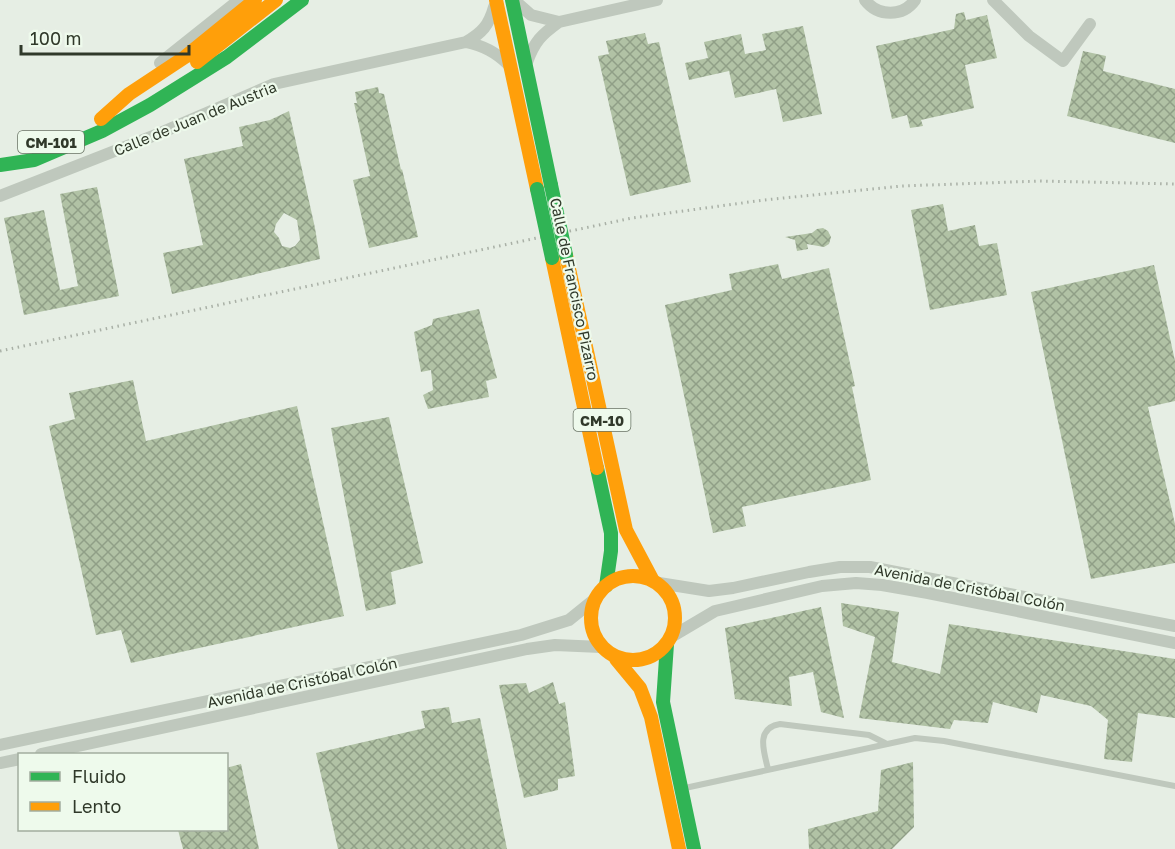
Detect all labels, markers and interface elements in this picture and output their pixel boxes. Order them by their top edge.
scale bar [21,18,189,56]
text: 100 m [30,27,81,49]
street label: Calle de Juan de Austria [111,77,279,159]
road number: CM-101 [18,131,84,153]
street label: Calle de Francisco Pizarro [547,196,603,382]
road number: CM-10 [574,409,630,431]
street label: Avenida de Cristóbal Colón [873,560,1067,614]
street label: Avenida de Cristóbal Colón [205,653,399,711]
legend [18,753,228,831]
text: Fluido [72,765,126,787]
text: Lento [72,795,121,817]

